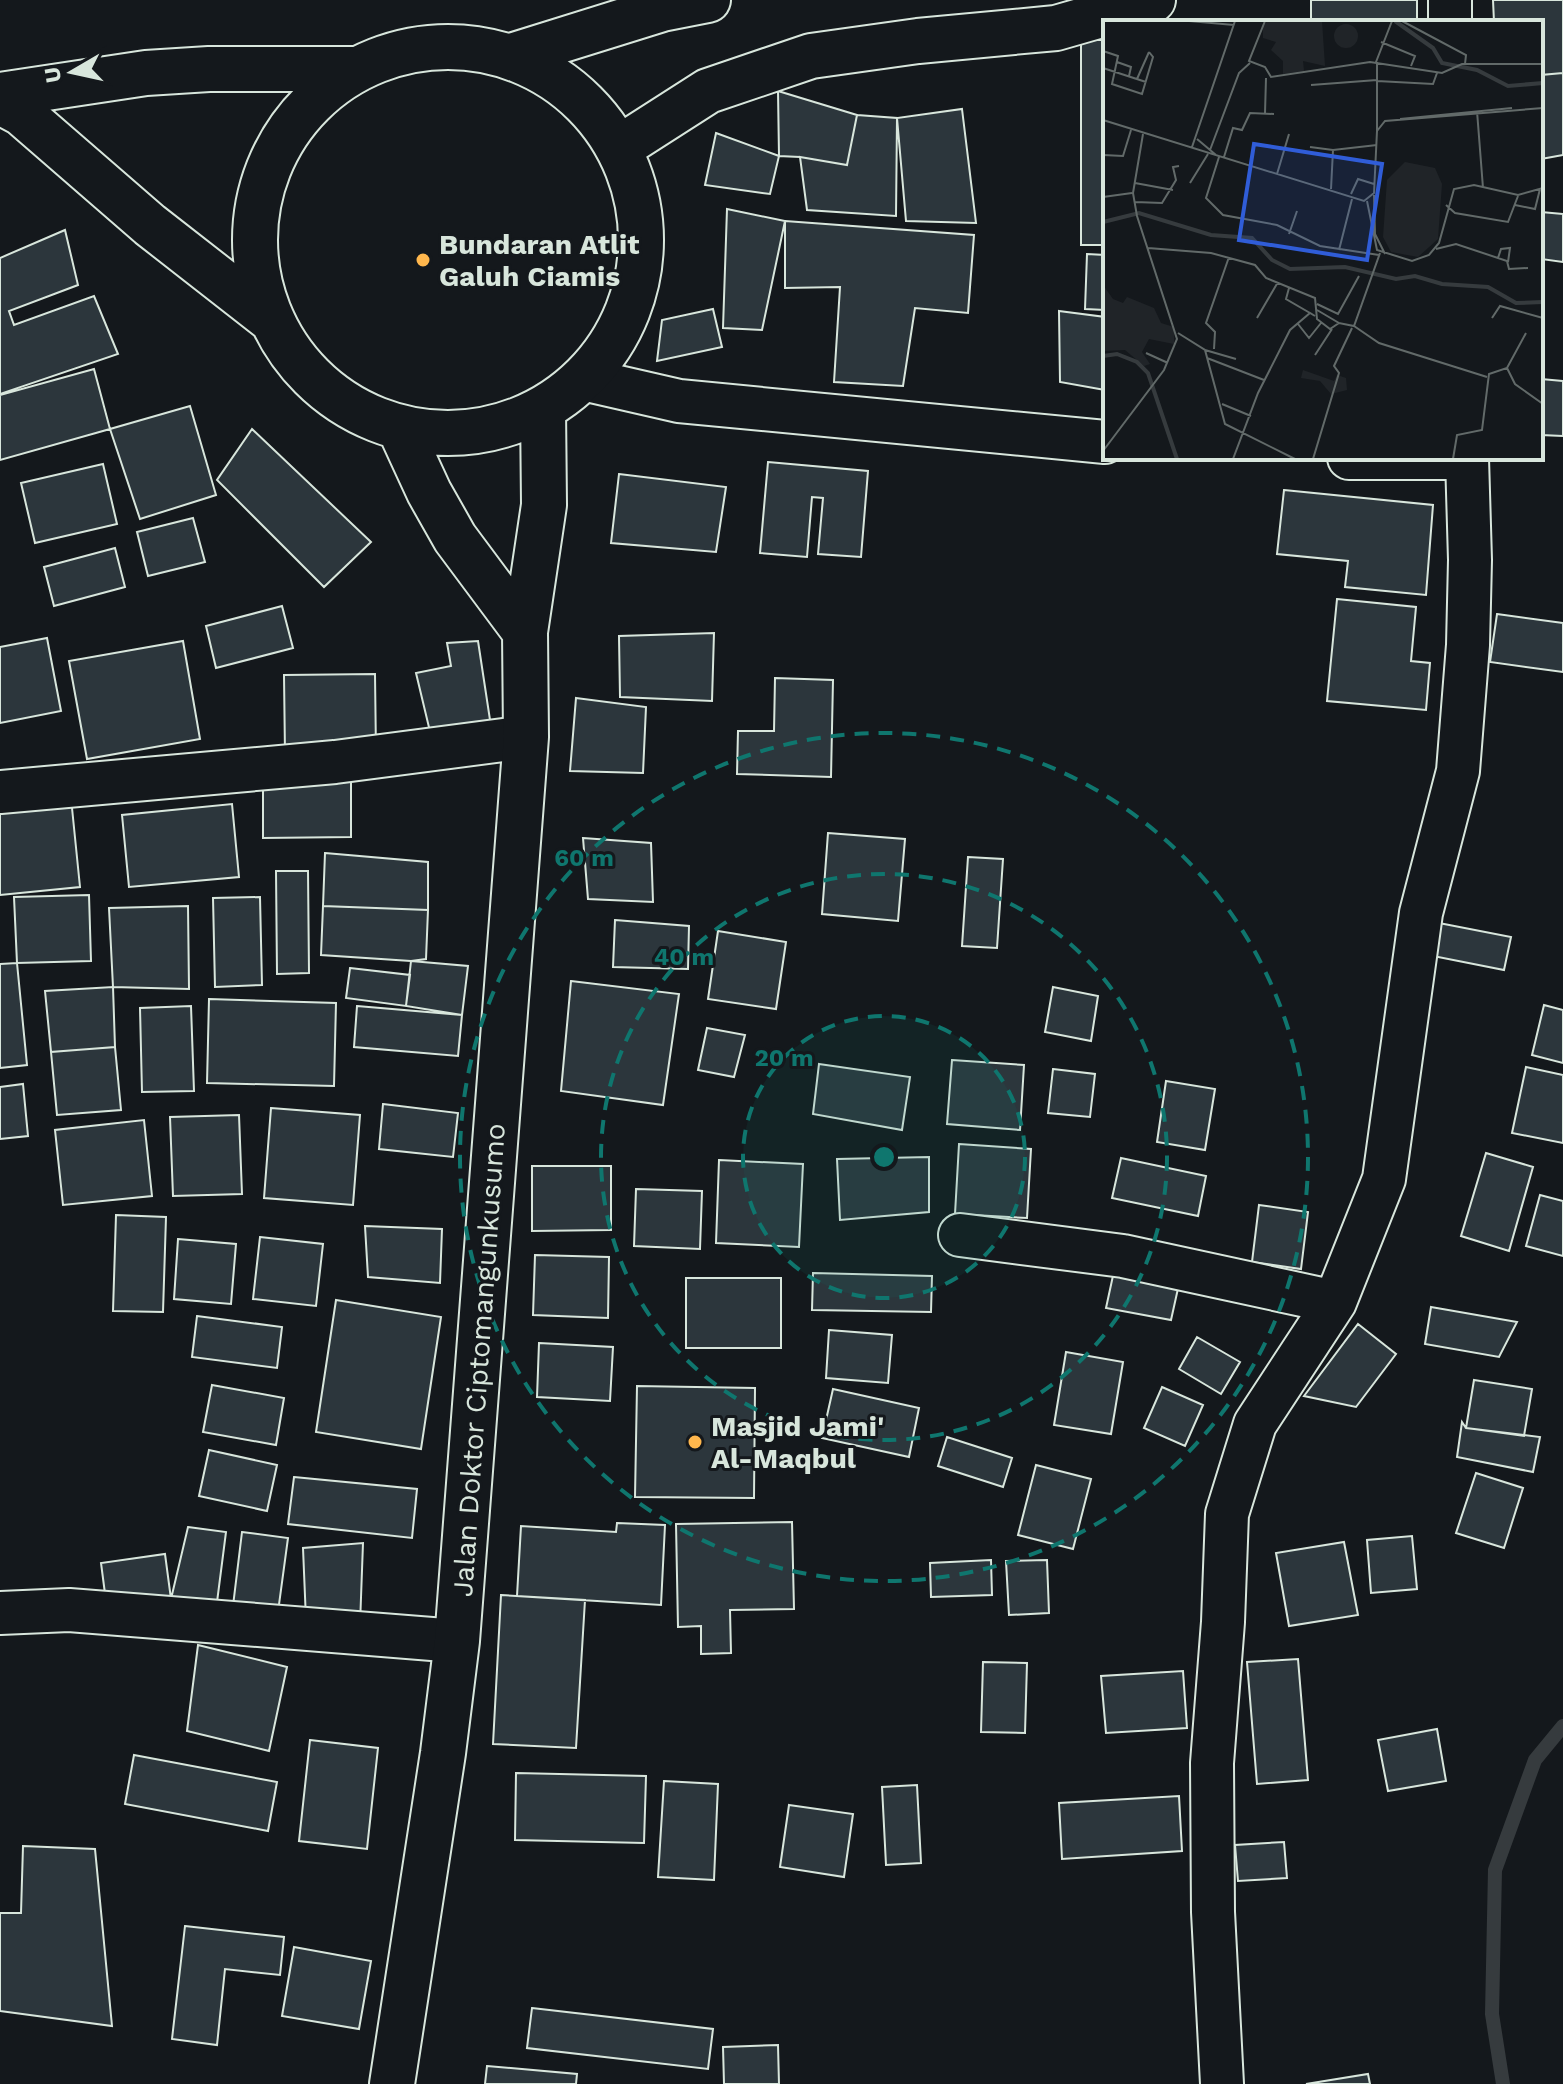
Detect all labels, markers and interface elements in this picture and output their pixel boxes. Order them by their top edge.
inset map [1103,20,1543,460]
north arrow [32,32,112,112]
text: U [39,65,66,85]
place label: Bundaran Atlit Galuh Ciamis [439,228,639,293]
marker: Bundaran Atlit Galuh Ciamis [414,251,432,269]
text: 60 m [554,844,614,872]
text: 40 m [654,943,714,971]
text: 20 m [754,1044,814,1072]
street label: Jalan Doktor Ciptomangunkusumo [446,1122,512,1598]
centre of rings [870,1143,898,1171]
place label: Masjid Jami' Al-Maqbul [711,1410,884,1475]
marker: Masjid Jami' Al-Maqbul [686,1433,704,1451]

